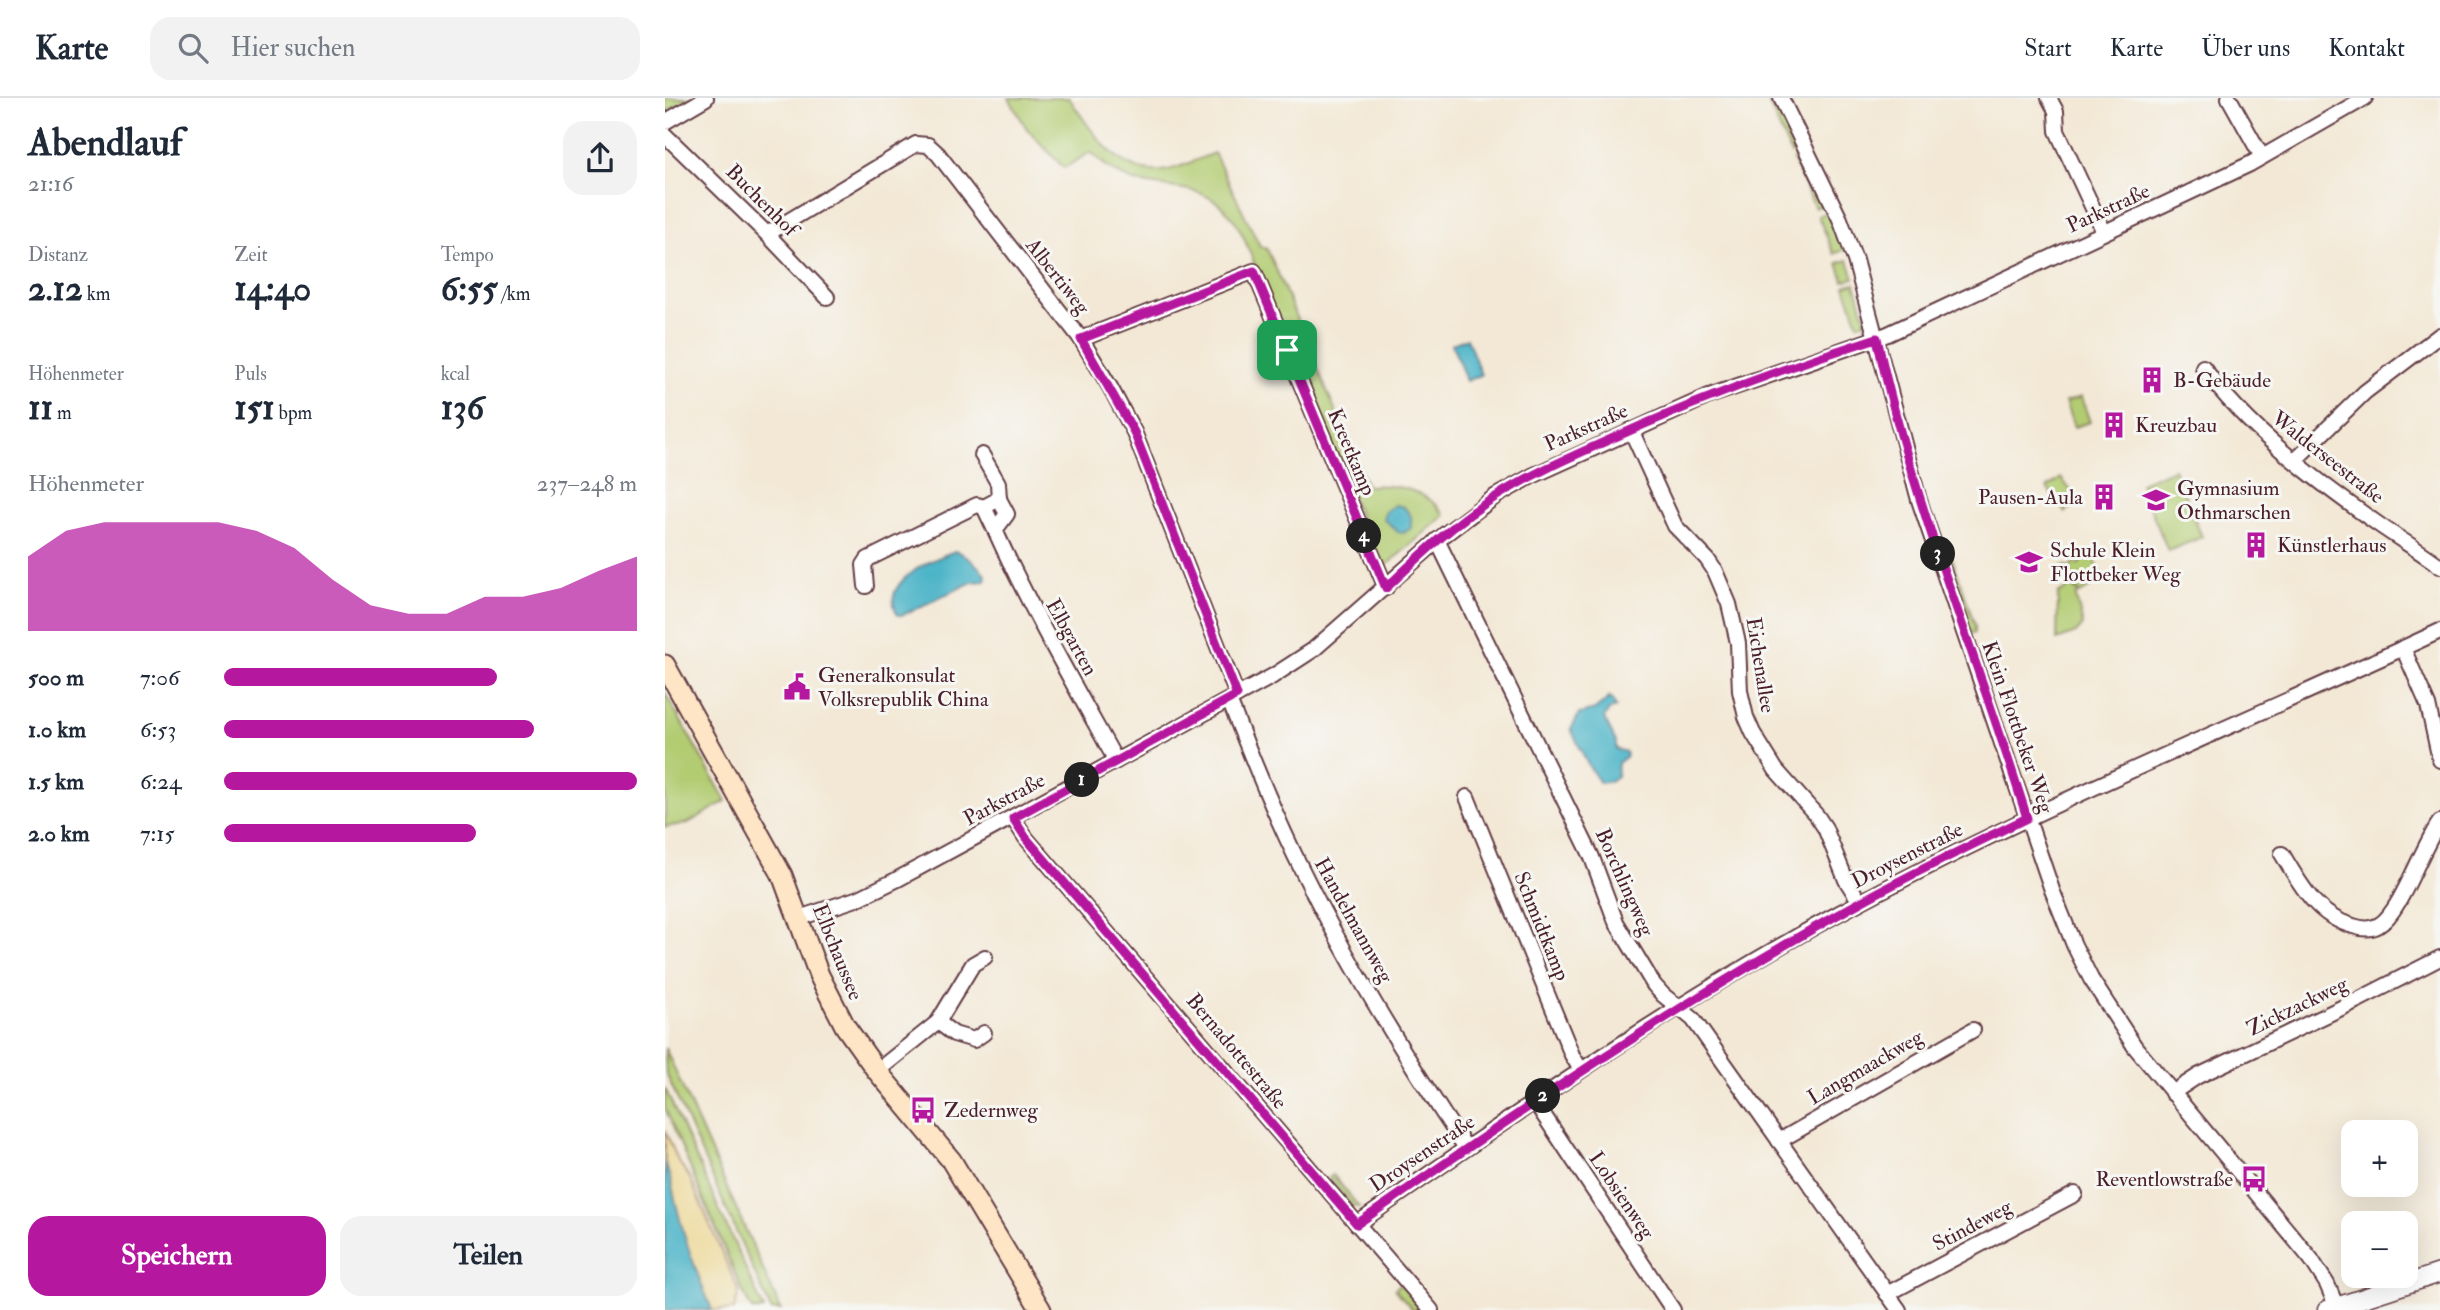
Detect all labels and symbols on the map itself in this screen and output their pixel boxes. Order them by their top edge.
street label: Buchenhof [720,158,806,245]
street label: Parkstraße [2062,177,2154,239]
street label: Albertiweg [1019,232,1096,320]
pin [1257,320,1317,380]
building icon: B-Gebäude [2137,365,2167,395]
place label: B-Gebäude [2173,367,2271,394]
street label: Parkstraße [1540,397,1632,458]
street label: Walderseestraße [2265,404,2390,510]
street label: Kreetkamp [1321,405,1382,500]
building icon: Kreuzbau [2099,410,2129,440]
place label: Kreuzbau [2135,412,2217,439]
place label: Gymnasium Othmarschen [2177,475,2291,526]
building icon: Pausen-Aula [2089,482,2119,512]
place label: Pausen-Aula [1978,484,2083,511]
school or university icon: Gymnasium Othmarschen [2141,485,2171,515]
pin: 4 [1347,518,1381,554]
building icon: Künstlerhaus [2241,530,2271,560]
place label: Künstlerhaus [2277,532,2387,559]
pin: 3 [1921,536,1955,572]
place label: Schule Klein Flottbeker Weg [2050,537,2181,588]
school or university icon: Schule Klein Flottbeker Weg [2014,547,2044,577]
street label: Elbgarten [1039,594,1104,681]
street label: Eichenallee [1740,615,1781,715]
street label: Klein Flottbeker Weg [1975,638,2060,817]
place label: Generalkonsulat Volksrepublik China [818,662,989,713]
public building icon: Generalkonsulat Volksrepublik China [782,672,812,702]
pin: 1 [1065,762,1099,798]
street label: Parkstraße [959,767,1050,832]
street label: Droysenstraße [1847,816,1968,895]
street label: Borchlingweg [1589,824,1661,941]
street label: Handelmannweg [1308,853,1399,988]
street label: Schmidtkamp [1507,868,1576,985]
street label: Elbchaussee [806,900,869,1005]
street label: Zickzackweg [2242,970,2353,1042]
street label: Bernadottestraße [1180,988,1293,1115]
street label: Langmaackweg [1803,1023,1928,1111]
pin: 2 [1525,1079,1561,1114]
bus stop icon: Zedernweg [908,1095,938,1125]
place label: Zedernweg [944,1097,1039,1124]
street label: Droysenstraße [1364,1108,1480,1199]
street label: Lobsienweg [1583,1146,1661,1245]
bus stop icon: Reventlowstraße [2239,1164,2269,1194]
place label: Reventlowstraße [2095,1166,2233,1193]
street label: Stindeweg [1928,1193,2017,1258]

